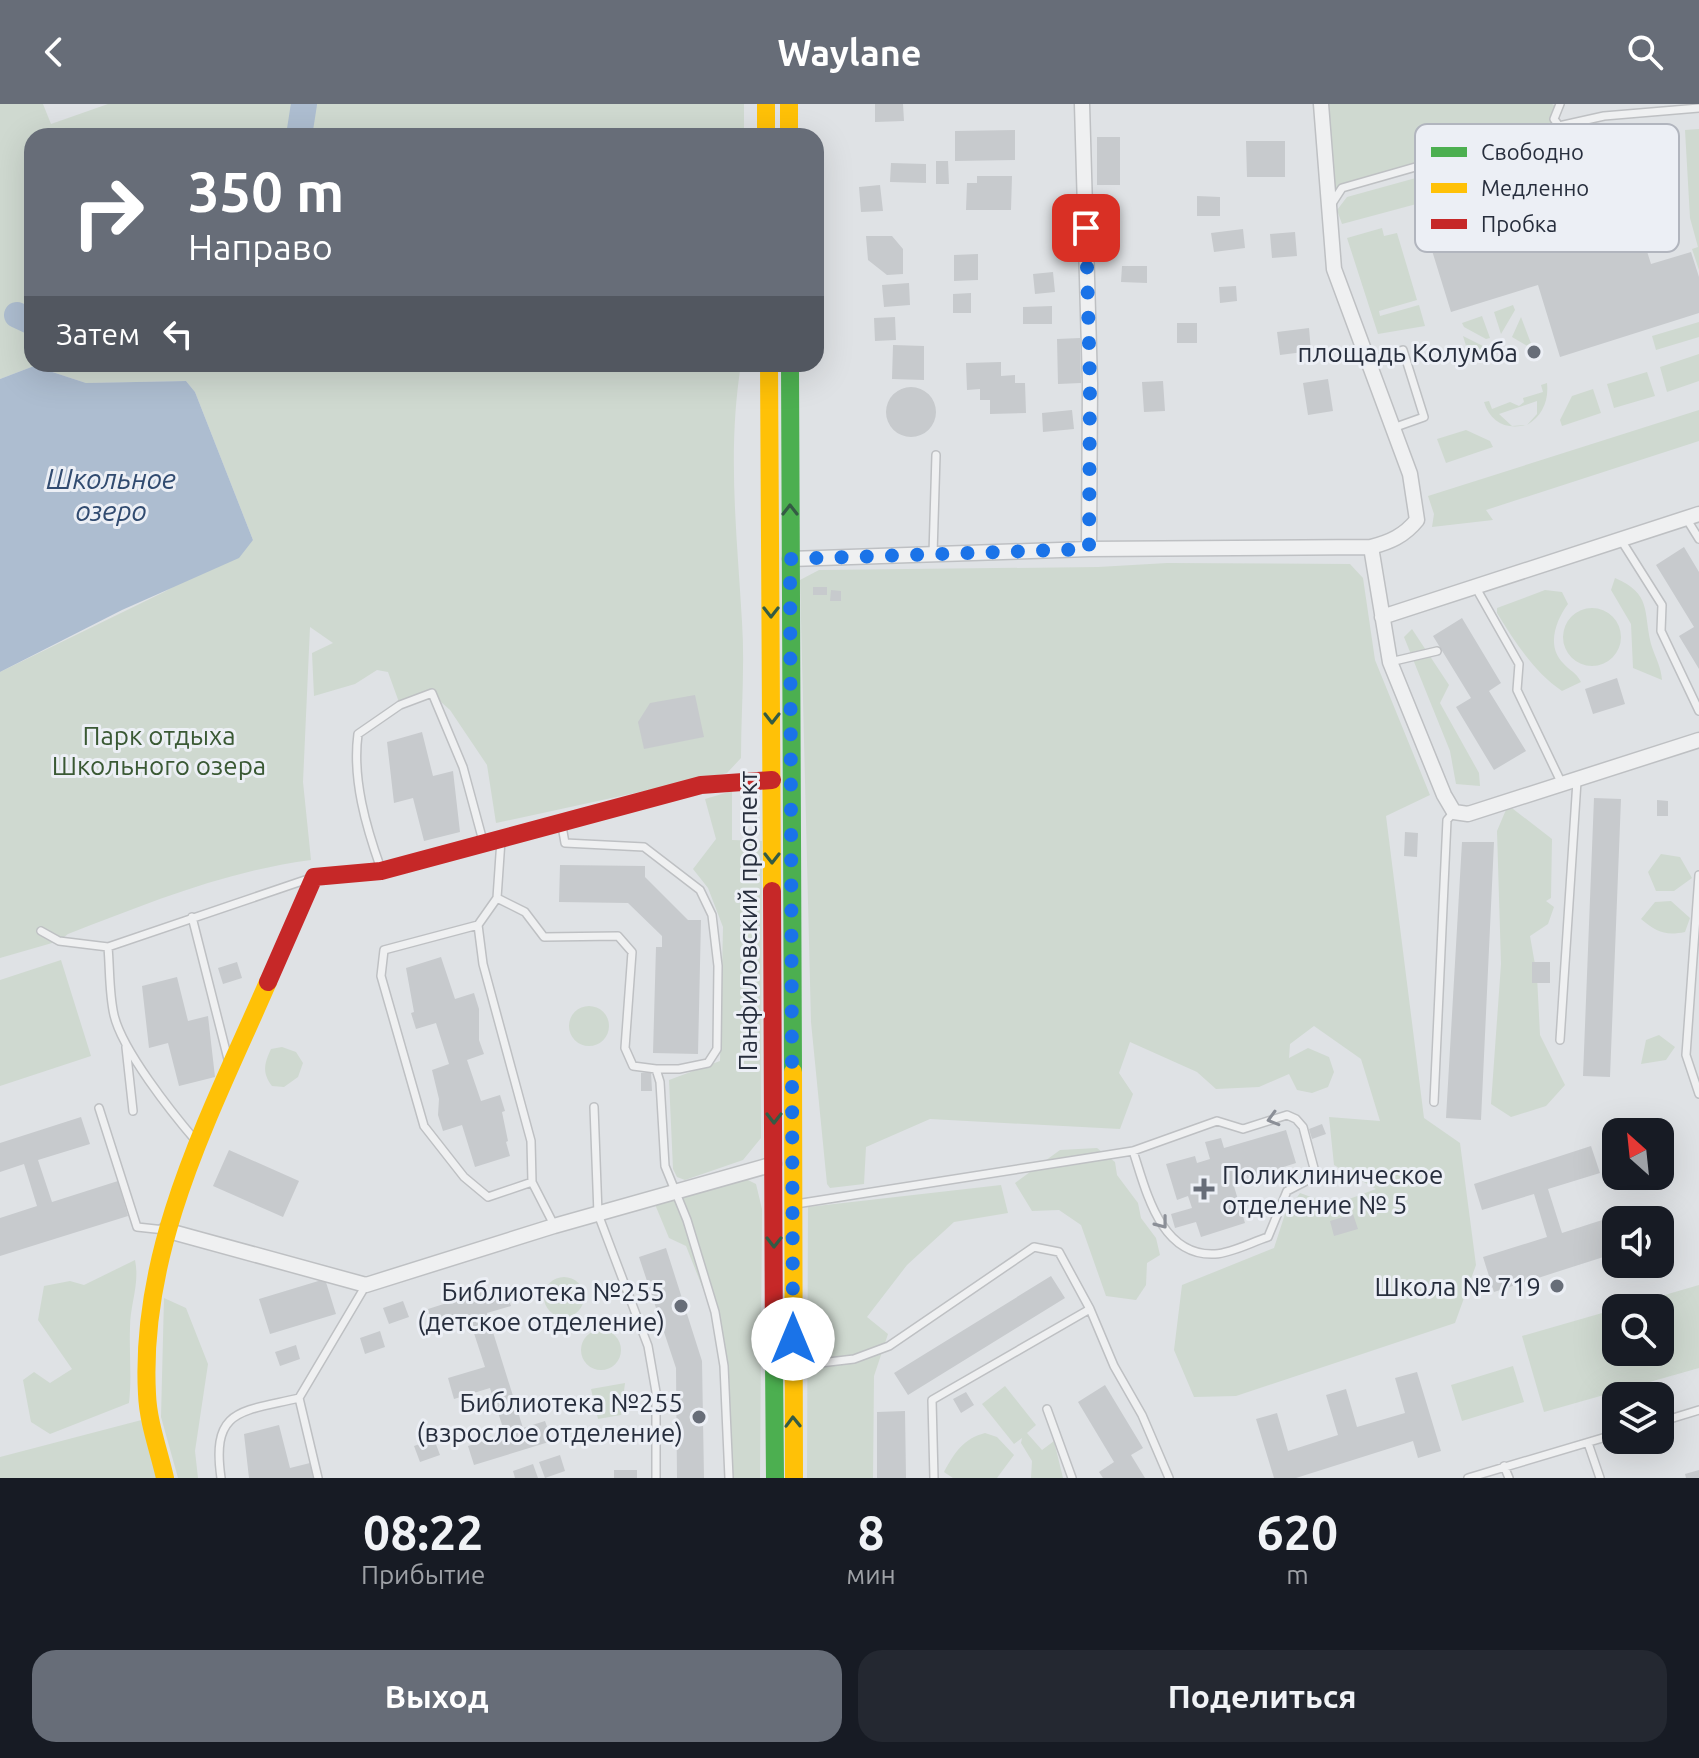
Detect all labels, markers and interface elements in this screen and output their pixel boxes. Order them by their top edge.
icon: back [32,30,76,74]
icon: search [1623,30,1667,74]
text: Waylane [778,32,921,73]
legend [1415,124,1679,252]
text: Свободно [1481,139,1584,164]
icon: right [56,160,160,264]
text: 350 m [188,160,344,223]
text: Медленно [1481,175,1589,200]
pin [1052,194,1120,262]
icon: arrive [1064,206,1108,250]
text: Пробка [1481,211,1557,236]
text: Направо [188,226,333,267]
icon: left [156,312,200,356]
text: Затем [56,317,140,351]
place label: площадь Колумба [1297,338,1518,367]
marker: площадь Колумба [1525,343,1543,361]
water label: Школьное озеро [46,463,176,526]
one-way arrow [782,503,799,516]
one-way arrow [762,606,780,619]
one-way arrow [763,712,781,725]
park label: Парк отдыха Школьного озера [52,721,266,780]
street label: Панфиловский проспект [733,770,762,1071]
one-way arrow [763,852,781,865]
one-way arrow [1266,1110,1280,1126]
one-way arrow [765,1112,783,1125]
north arrow [1602,1118,1674,1190]
map controls [1602,1118,1674,1454]
place label: Поликлиническое отделение № 5 [1222,1160,1443,1219]
marker: Поликлиническое отделение № 5 [1193,1178,1215,1200]
button: sound [1602,1206,1674,1278]
one-way arrow [1152,1213,1166,1228]
one-way arrow [765,1236,783,1249]
place label: Школа № 719 [1375,1272,1541,1301]
place label: Библиотека №255 (детское отделение) [417,1277,665,1336]
marker: Школа № 719 [1548,1277,1566,1295]
button: search [1602,1294,1674,1366]
marker: Библиотека №255 (детское отделение) [672,1297,690,1315]
position arrow [751,1297,835,1381]
button: layers [1602,1382,1674,1454]
place label: Библиотека №255 (взрослое отделение) [416,1388,683,1447]
marker: Библиотека №255 (взрослое отделение) [690,1408,708,1426]
one-way arrow [785,1415,802,1428]
text: 08:22 [363,1505,483,1559]
text: 8 [858,1505,885,1559]
text: 620 [1257,1505,1338,1559]
text: Прибытие [361,1560,485,1589]
text: мин [846,1560,896,1589]
text: m [1286,1560,1309,1589]
button: Выход [32,1650,842,1742]
button: Поделиться [858,1650,1667,1742]

